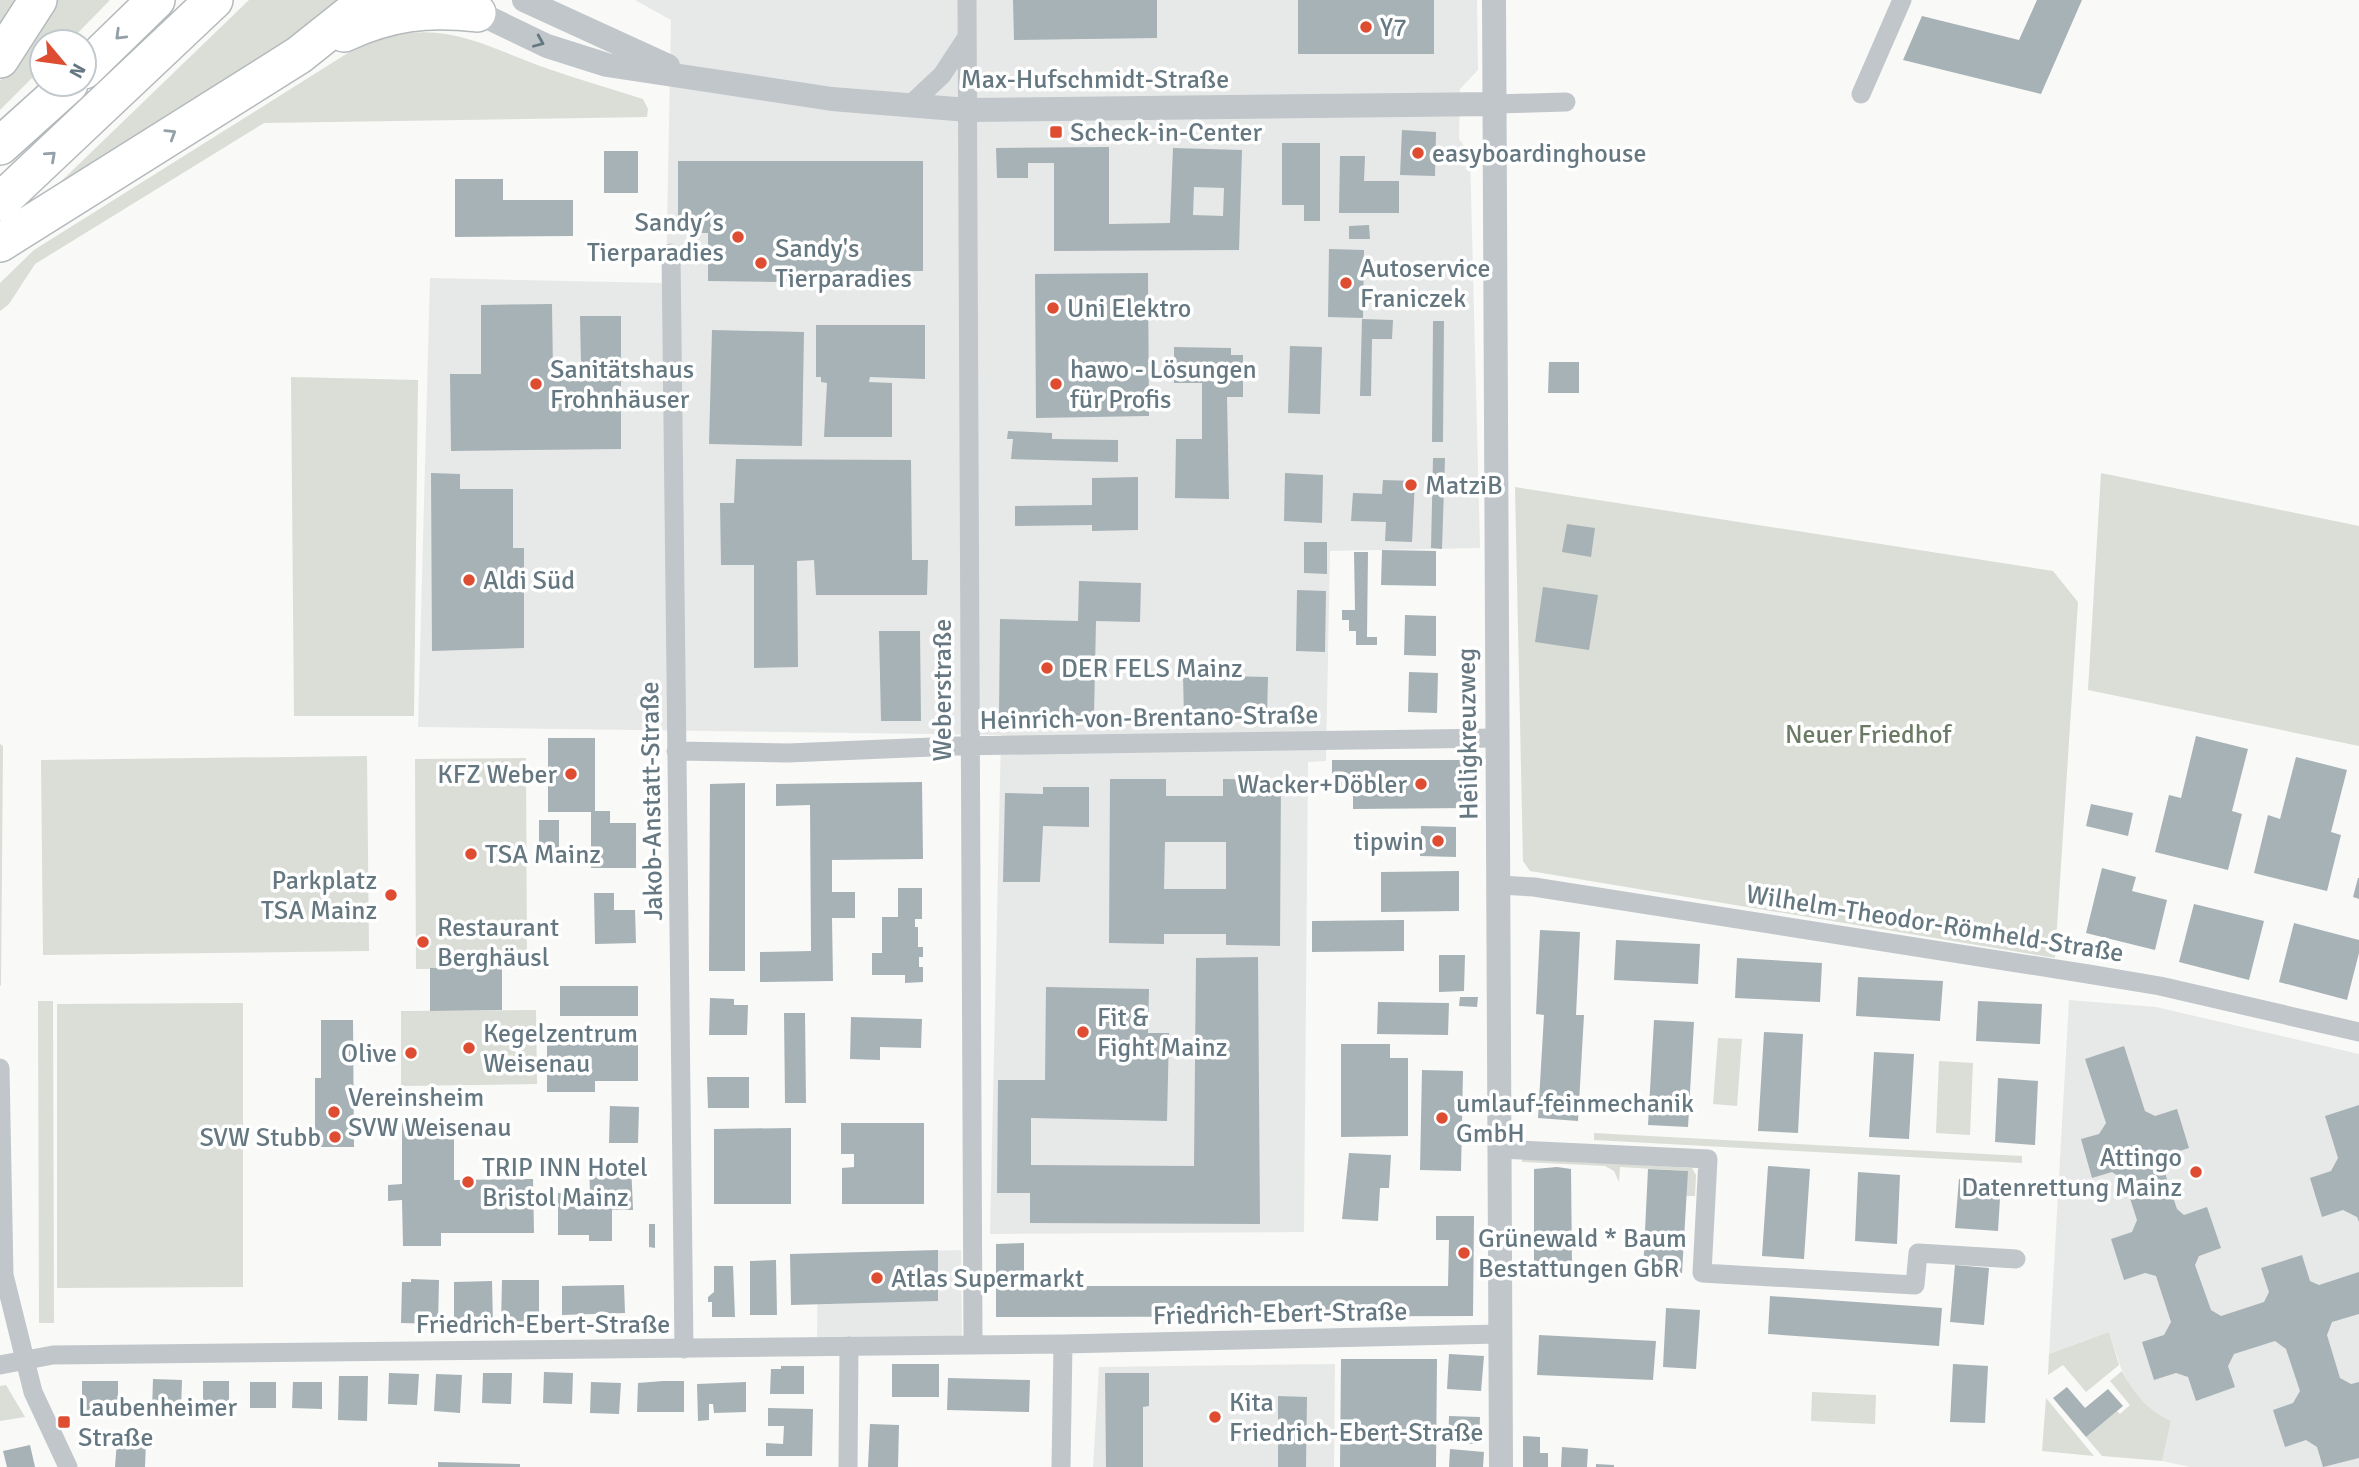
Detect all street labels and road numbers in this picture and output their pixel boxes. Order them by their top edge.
street label: Max-Hufschmidt-Straße [961,64,1229,96]
street label: Weberstraße [927,619,959,761]
street label: Heiligkreuzweg [1451,648,1485,820]
street label: Jakob-Anstatt-Straße [634,681,670,921]
street label: Heinrich-von-Brentano-Straße [979,699,1319,737]
street label: Wilhelm-Theodor-Römheld-Straße [1744,878,2126,970]
street label: Friedrich-Ebert-Straße [1152,1296,1408,1332]
street label: Friedrich-Ebert-Straße [416,1309,670,1341]

